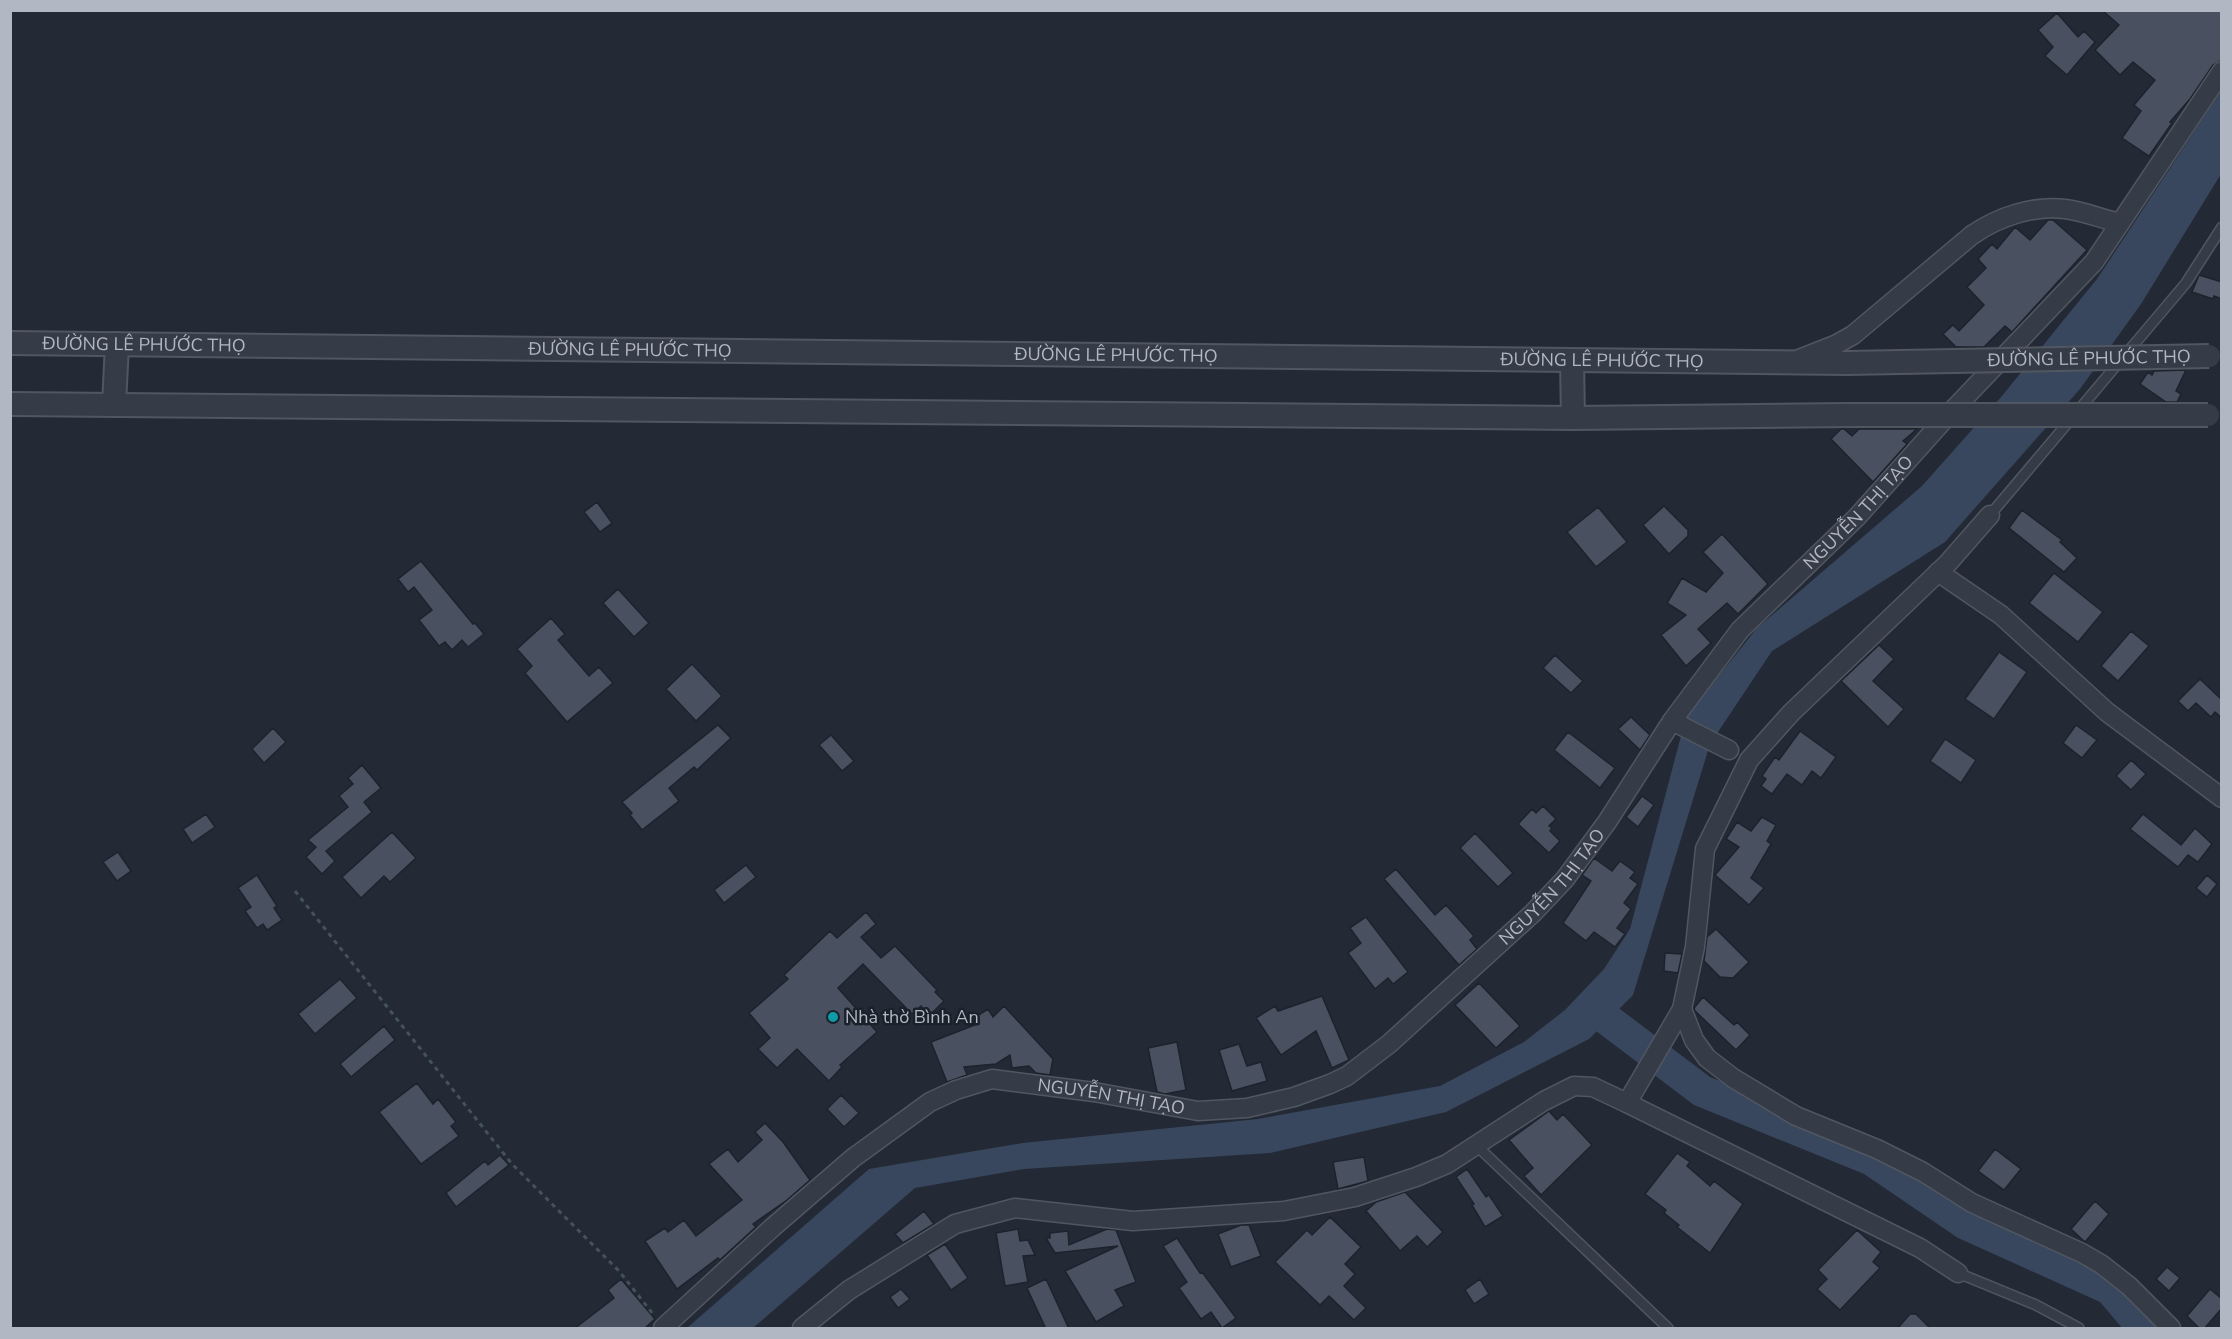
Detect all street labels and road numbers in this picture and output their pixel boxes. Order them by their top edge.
street label: ĐƯỜNG LÊ PHƯỚC THỌ [41,331,246,358]
street label: ĐƯỜNG LÊ PHƯỚC THỌ [527,337,732,363]
street label: ĐƯỜNG LÊ PHƯỚC THỌ [1013,342,1218,368]
street label: ĐƯỜNG LÊ PHƯỚC THỌ [1986,344,2191,372]
street label: ĐƯỜNG LÊ PHƯỚC THỌ [1499,347,1704,373]
street label: NGUYỄN THỊ TẠO [1798,450,1918,574]
street label: NGUYỄN THỊ TẠO [1494,824,1610,950]
street label: NGUYỄN THỊ TẠO [1036,1073,1187,1120]

